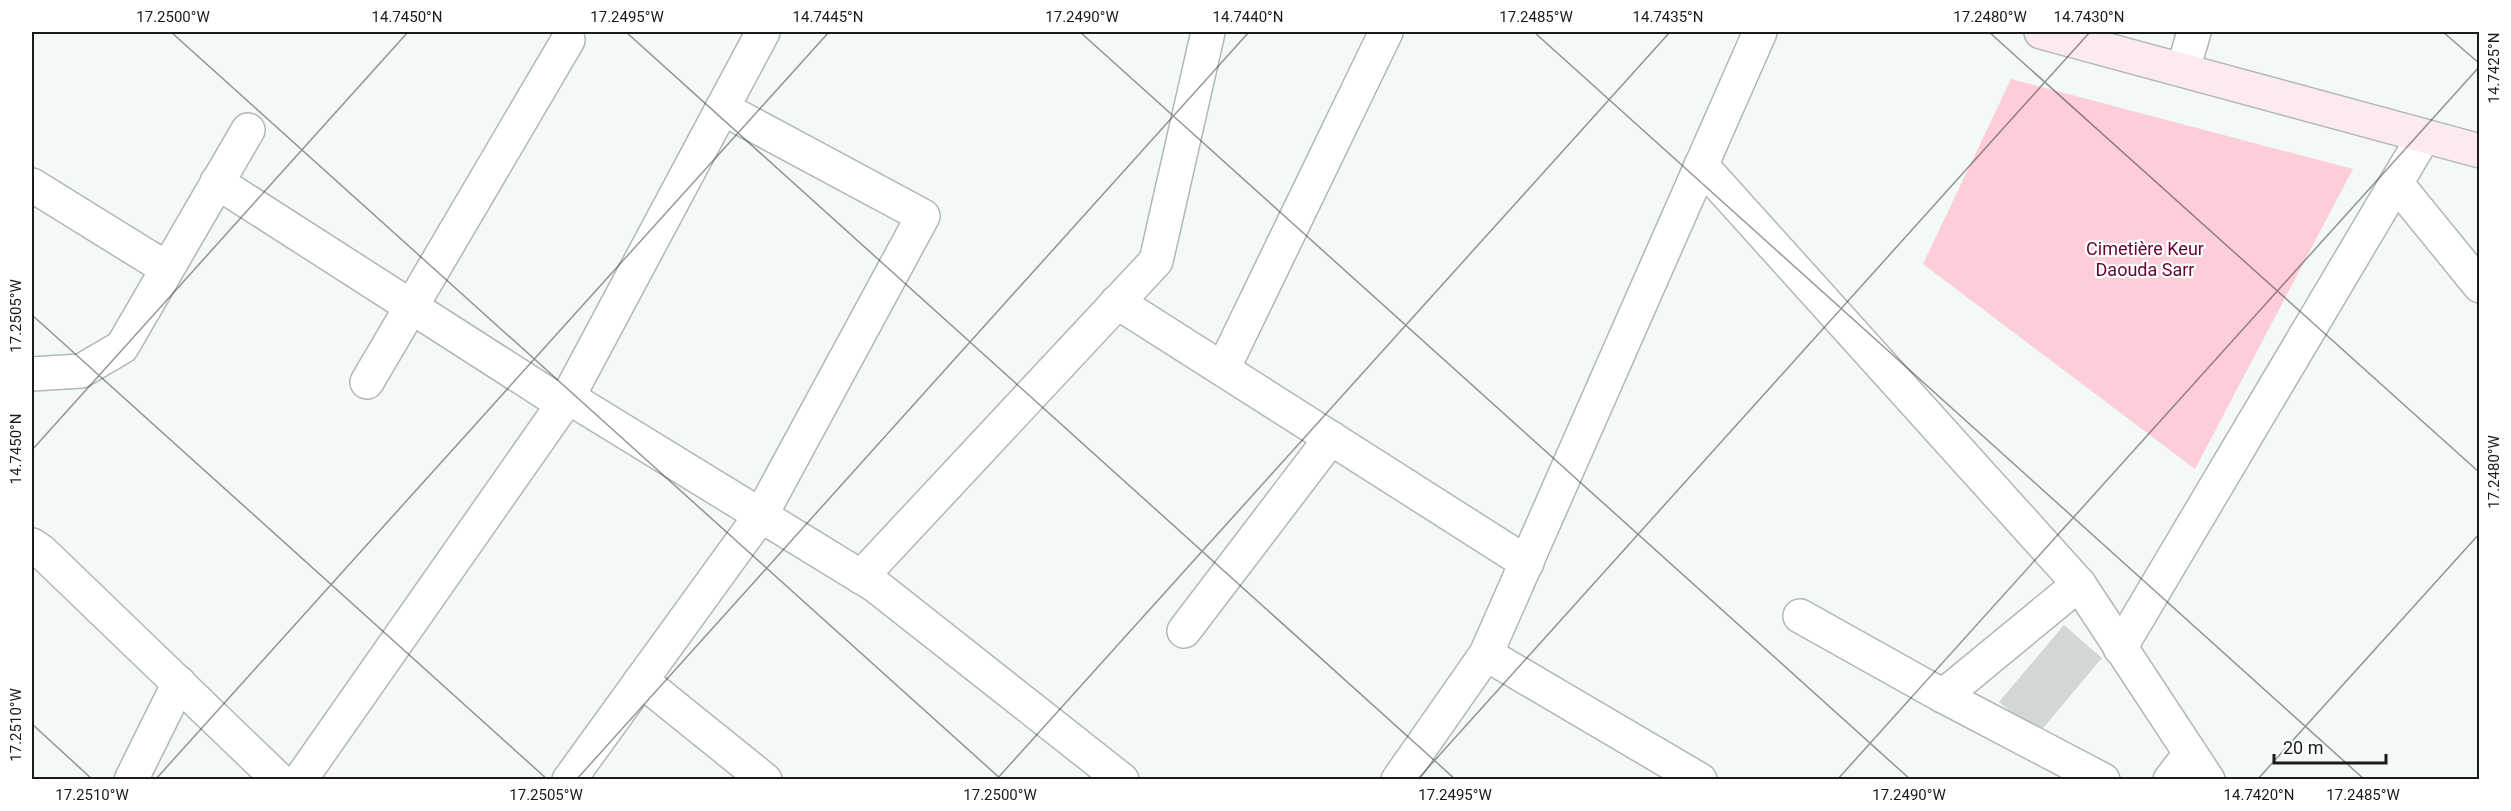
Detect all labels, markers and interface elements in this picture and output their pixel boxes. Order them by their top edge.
text: 17.2500°W [136,8,210,26]
text: 14.7450°N [372,8,442,26]
text: 17.2495°W [590,8,664,26]
text: 14.7445°N [793,8,863,26]
text: 17.2490°W [1045,8,1119,26]
text: 14.7440°N [1213,8,1283,26]
text: 17.2485°W [1499,8,1573,26]
text: 14.7435°N [1633,8,1703,26]
text: 17.2480°W [1953,8,2027,26]
text: 14.7430°N [2054,8,2124,26]
text: 14.7425°N [2485,33,2503,103]
park label: Cimetière Keur Daouda Sarr [2086,238,2204,280]
text: 17.2505°W [7,279,25,353]
text: 14.7450°N [7,414,25,484]
text: 17.2480°W [2485,435,2503,509]
text: 17.2510°W [7,688,25,762]
scale bar [2274,727,2386,765]
text: 20 m [2283,737,2323,758]
text: 17.2510°W [55,786,129,804]
text: 17.2505°W [509,786,583,804]
text: 17.2500°W [963,786,1037,804]
text: 17.2495°W [1418,786,1492,804]
text: 17.2490°W [1872,786,1946,804]
text: 14.7420°N [2224,786,2294,804]
text: 17.2485°W [2326,786,2400,804]

